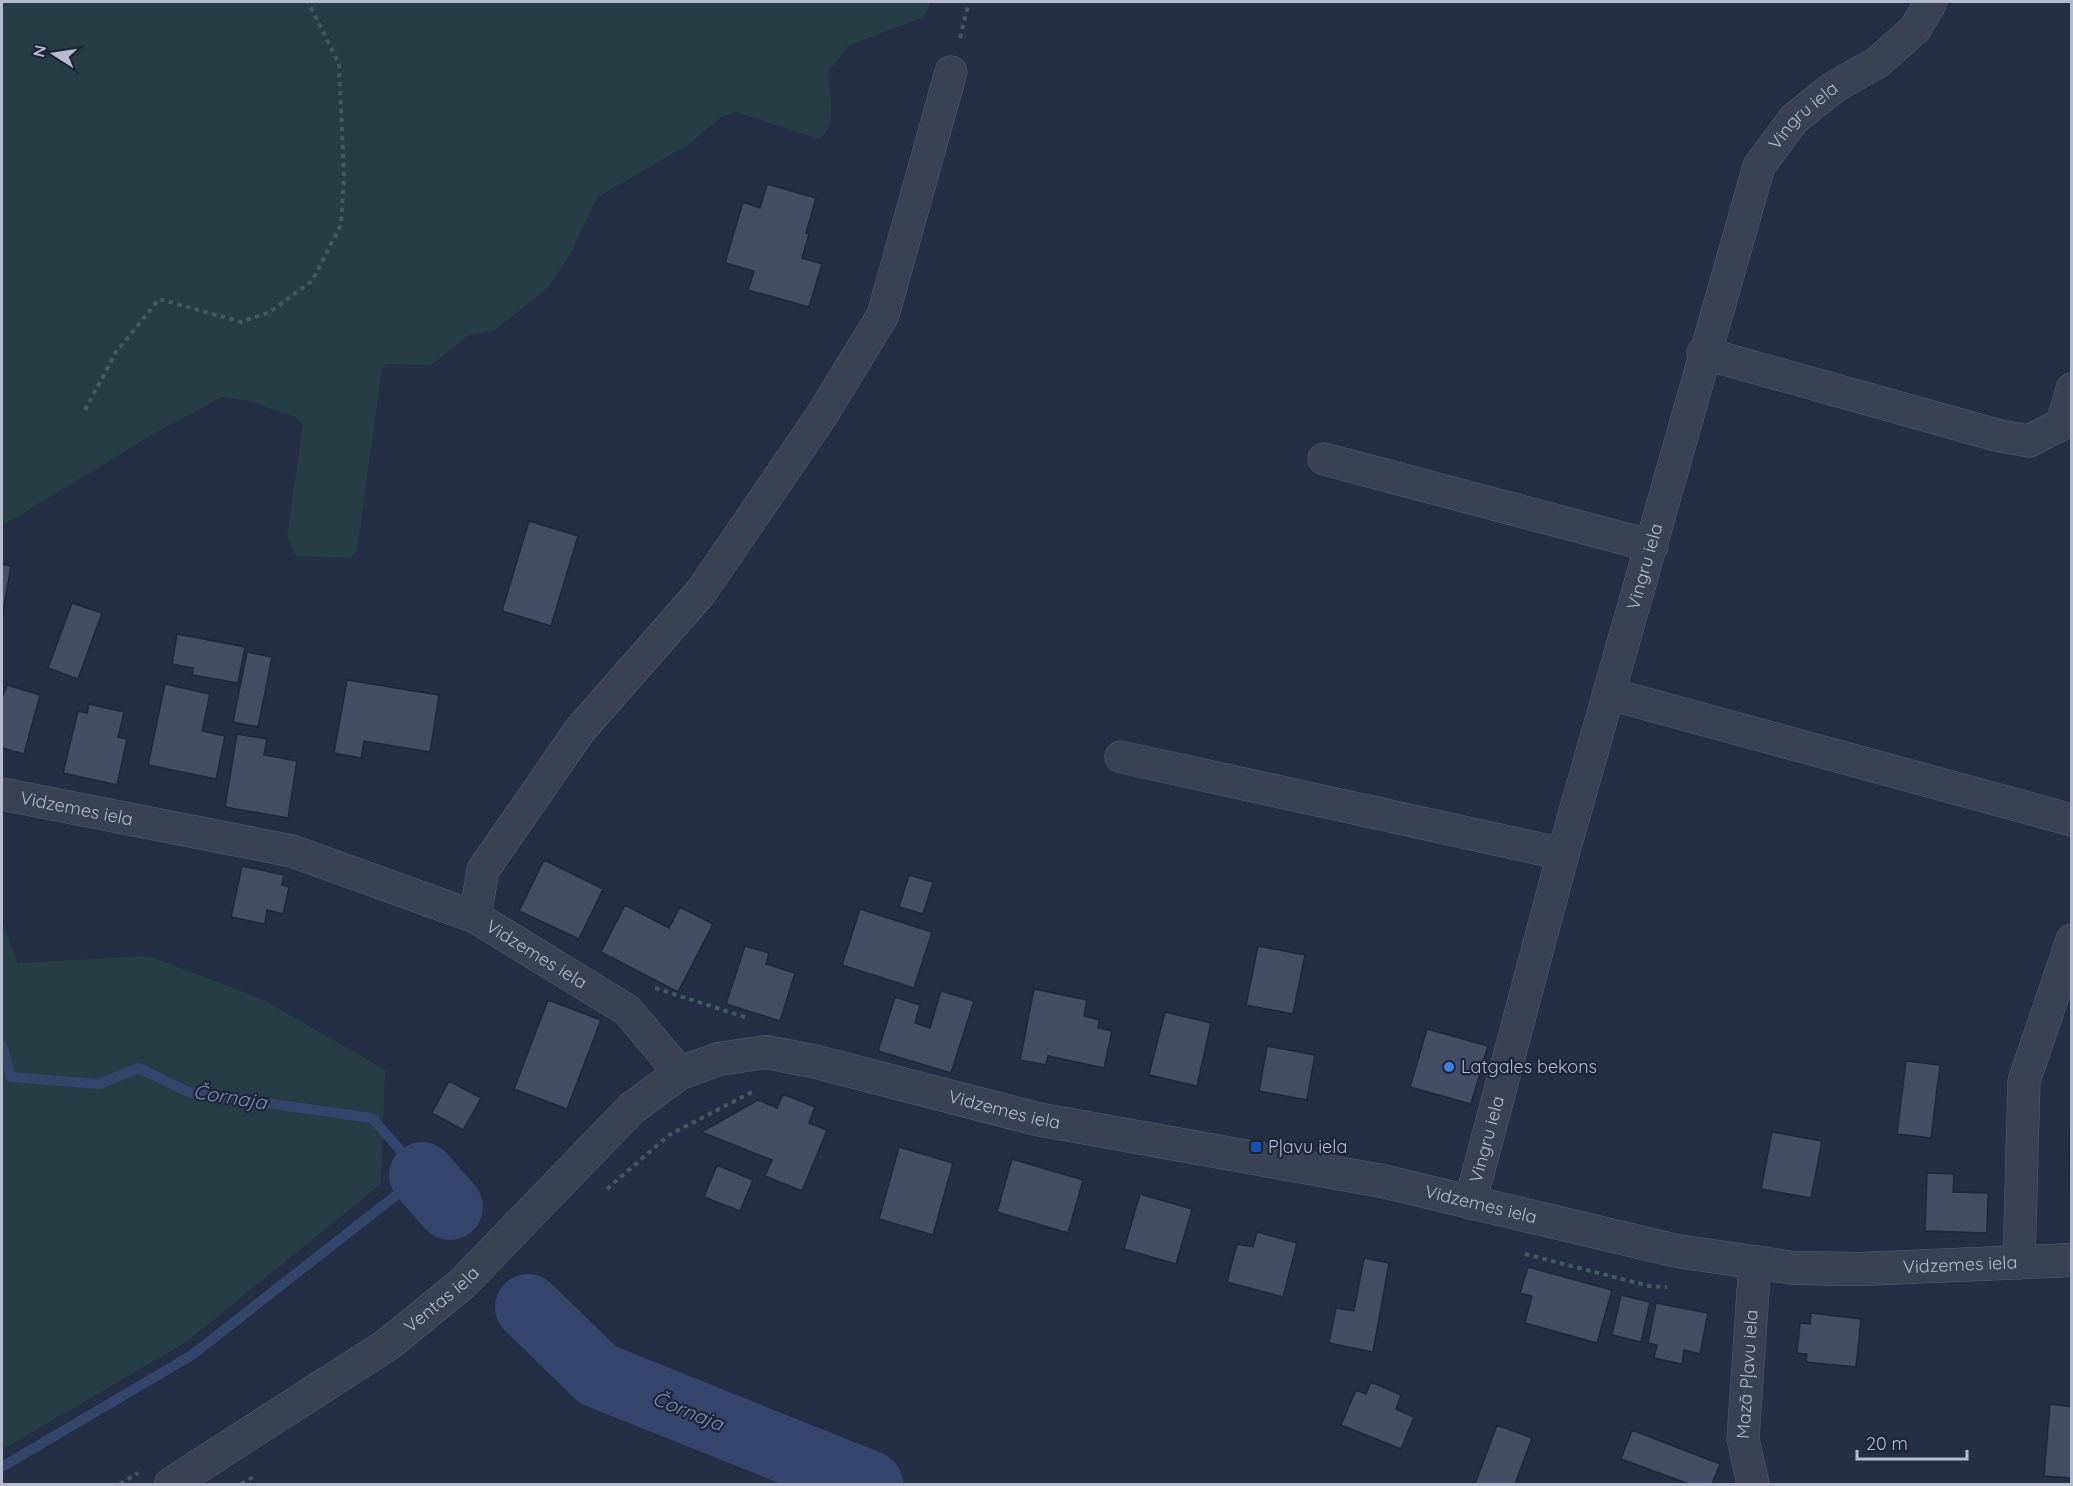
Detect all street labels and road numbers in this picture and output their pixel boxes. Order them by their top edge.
street label: Vingru iela [1763,76,1842,154]
street label: Vingru iela [1621,521,1668,612]
street label: Vidzemes iela [18,786,135,830]
street label: Vidzemes iela [482,914,591,994]
street label: Vidzemes iela [946,1085,1062,1134]
street label: Vingru iela [1464,1093,1509,1185]
street label: Vidzemes iela [1423,1180,1539,1228]
street label: Vidzemes iela [1902,1250,2018,1278]
street label: Ventas iela [399,1261,484,1338]
street label: Mazā Pļavu iela [1731,1309,1763,1440]

